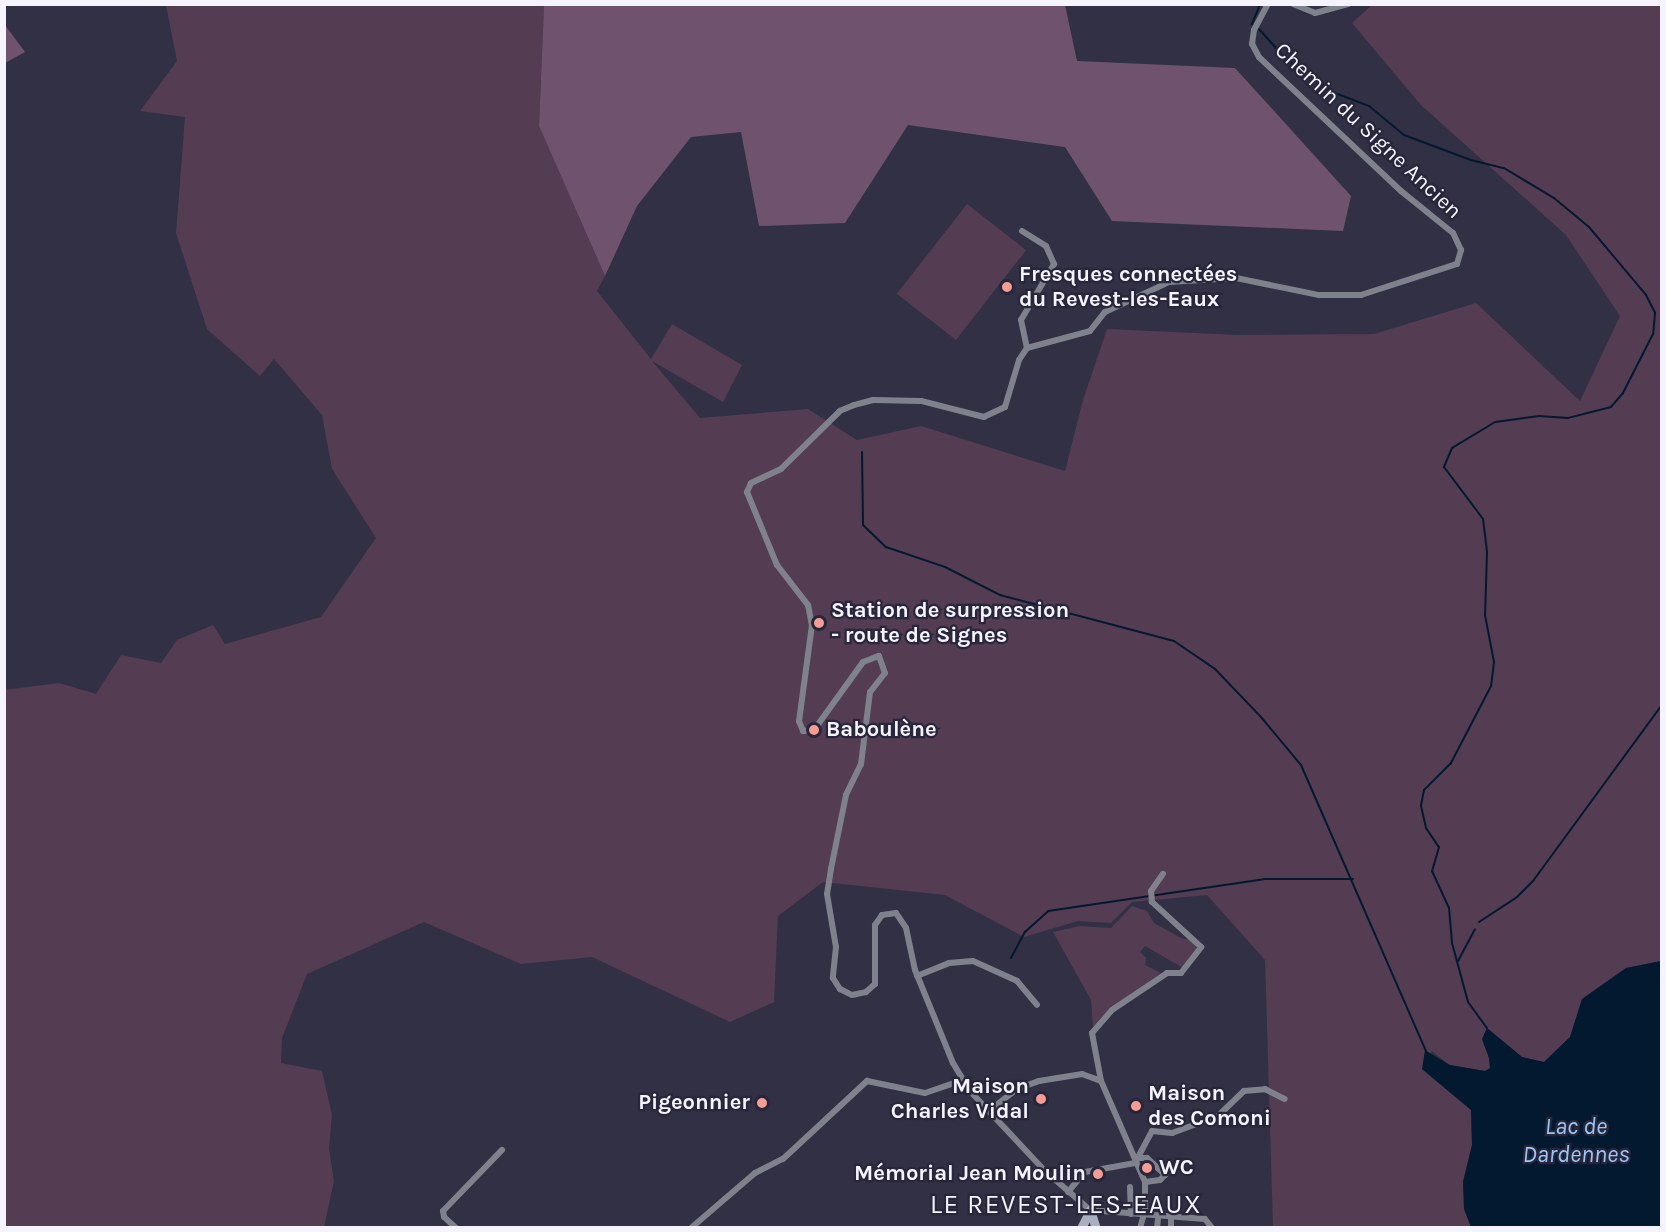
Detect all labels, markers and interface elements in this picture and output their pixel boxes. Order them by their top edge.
street label: Chemin du Signe Ancien [1269,38,1467,224]
place label: Fresques connectées du Revest-les-Eaux [1019,261,1237,312]
marker: Fresques connectées du Revest-les-Eaux [1000,280,1014,294]
place label: Station de surpression - route de Signes [831,597,1069,648]
marker: Station de surpression - route de Signes [812,616,826,630]
place label: Baboulène [826,717,937,743]
marker: Baboulène [807,723,821,737]
place label: Maison Charles Vidal [891,1073,1029,1124]
place label: Maison des Comoni [1148,1080,1271,1132]
place label: Pigeonnier [638,1090,750,1116]
marker: Maison Charles Vidal [1034,1092,1048,1106]
marker: Pigeonnier [755,1096,769,1110]
marker: Maison des Comoni [1129,1099,1143,1113]
water label: Lac de Dardennes [1522,1113,1630,1169]
place label: WC [1159,1155,1194,1181]
place label: Mémorial Jean Moulin [854,1161,1086,1187]
marker: WC [1140,1161,1154,1175]
marker: Mémorial Jean Moulin [1091,1167,1105,1181]
district label: LE REVEST-LES-EAUX [930,1189,1202,1221]

